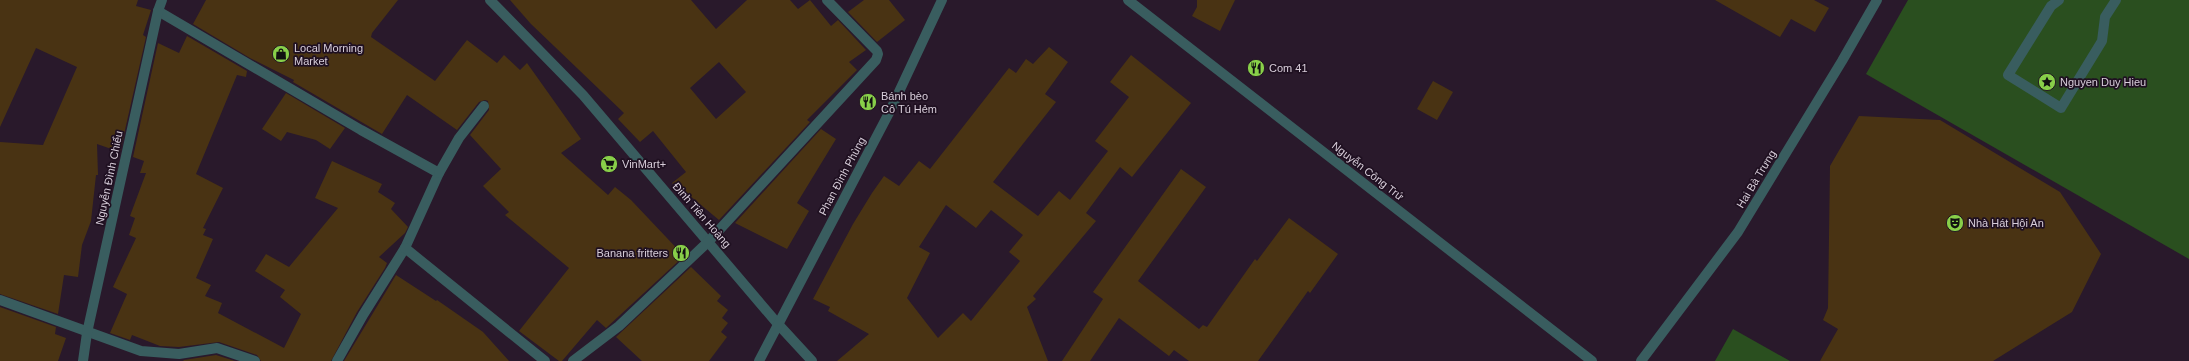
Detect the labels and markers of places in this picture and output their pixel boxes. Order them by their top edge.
place label: Local Morning Market [294,42,363,67]
shop icon: Local Morning Market [271,44,291,64]
restaurant icon: Com 41 [1246,58,1266,78]
place label: Com 41 [1269,62,1308,74]
place icon: Nguyen Duy Hieu [2037,72,2057,92]
place label: Nguyen Duy Hieu [2060,76,2146,88]
place label: Bánh bèo Cô Tú Hẻm [881,90,937,115]
restaurant icon: Bánh bèo Cô Tú Hẻm [858,92,878,112]
supermarket icon: VinMart+ [599,154,619,174]
place label: VinMart+ [622,158,666,170]
theatre icon: Nhà Hát Hội An [1945,213,1965,233]
place label: Nhà Hát Hội An [1968,217,2044,229]
restaurant icon: Banana fritters [671,243,691,263]
place label: Banana fritters [596,247,668,259]

